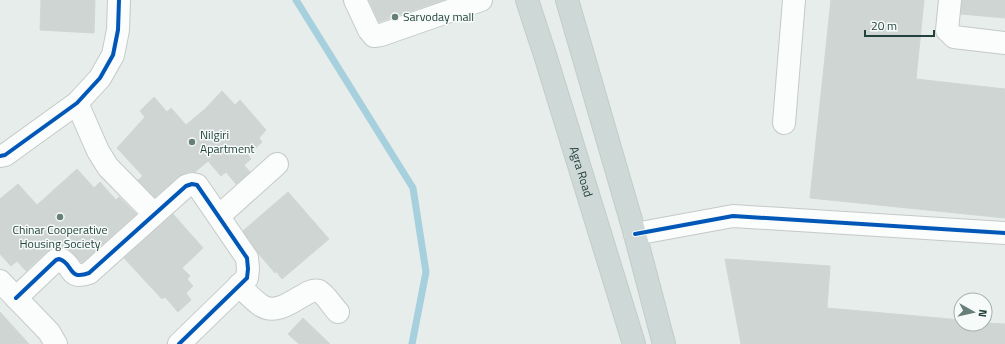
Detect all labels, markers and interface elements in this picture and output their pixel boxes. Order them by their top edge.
place label: Sarvoday mall [403,7,474,26]
marker: Sarvoday mall [390,12,400,22]
scale bar [865,12,934,38]
text: 20 m [871,16,897,35]
place label: Nilgiri Apartment [200,125,255,158]
marker: Nilgiri Apartment [187,137,197,147]
street label: Agra Road [565,144,598,199]
marker: Chinar Cooperative Housing Society [55,212,65,222]
place label: Chinar Cooperative Housing Society [12,220,108,253]
north arrow [953,292,993,332]
text: N [974,309,991,318]

